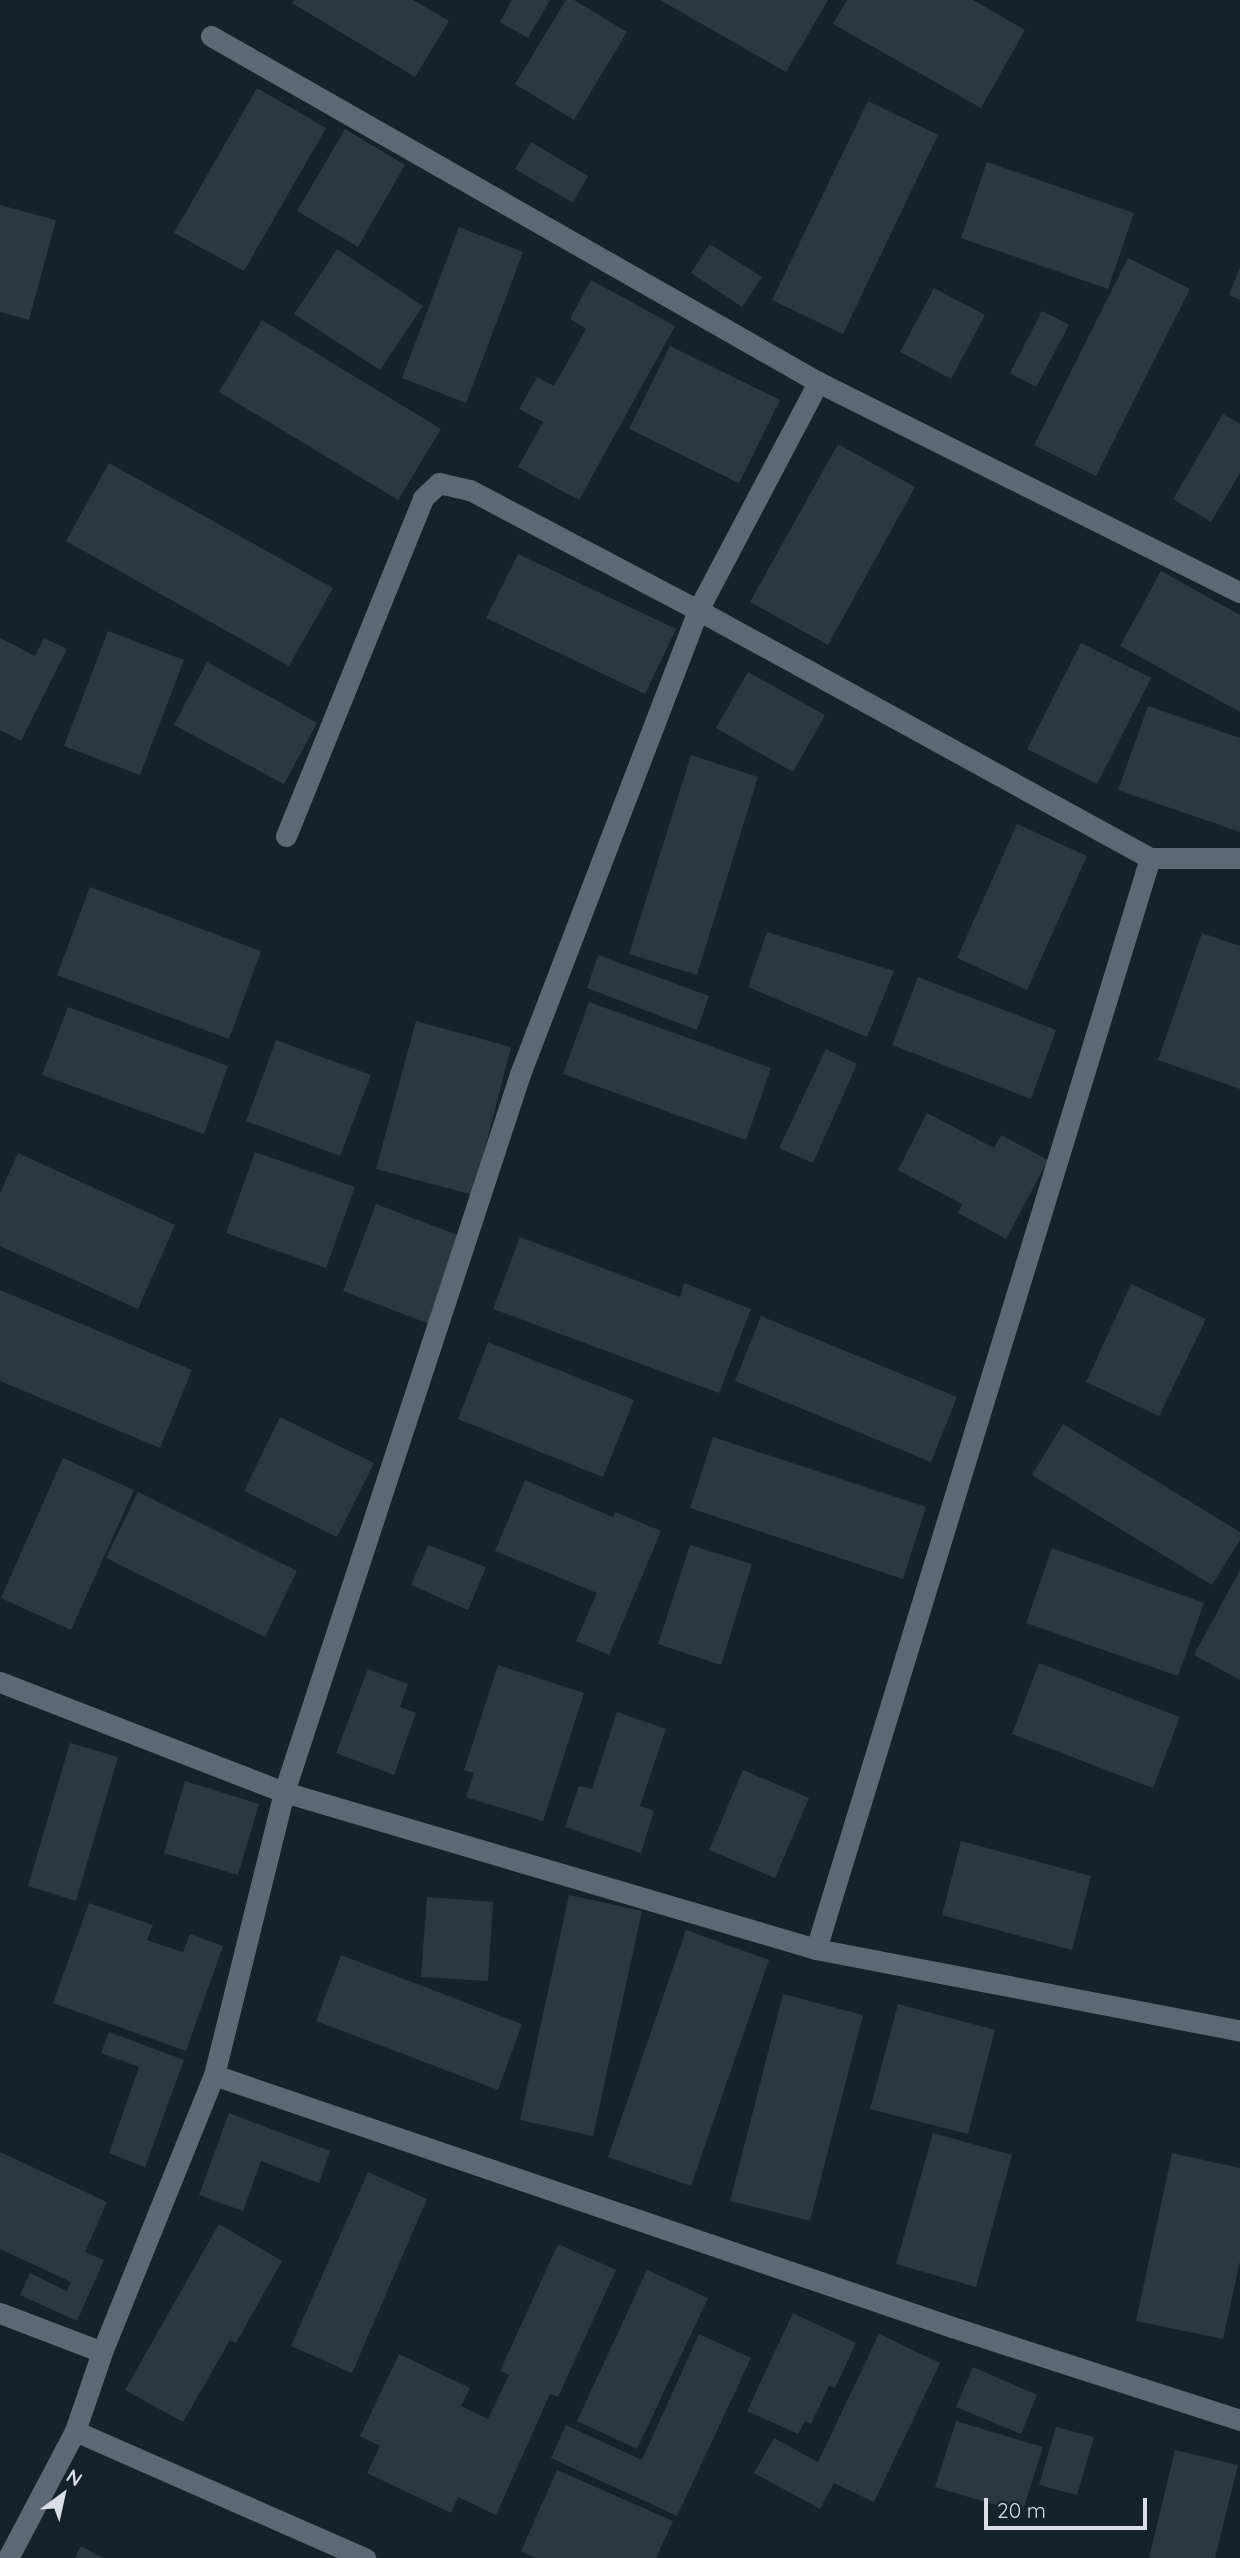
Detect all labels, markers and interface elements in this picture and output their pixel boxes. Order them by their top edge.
north arrow [28,2460,98,2530]
text: N [62,2464,87,2491]
scale bar [988,2484,1151,2528]
text: 20 m [997,2497,1046,2523]

